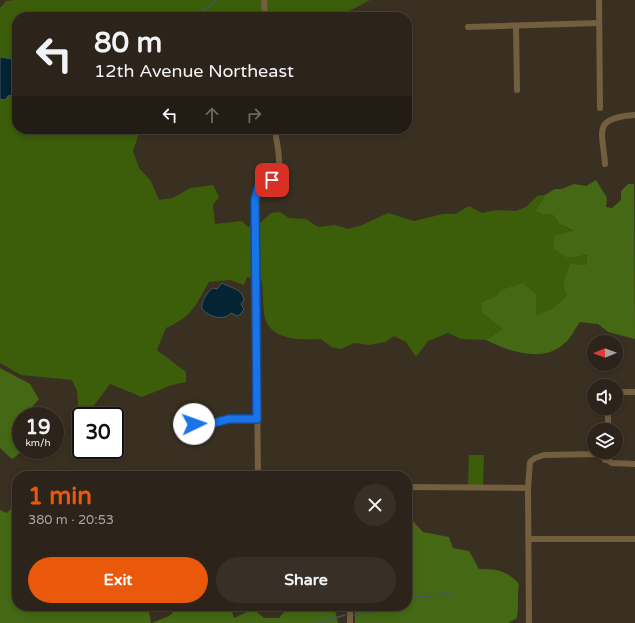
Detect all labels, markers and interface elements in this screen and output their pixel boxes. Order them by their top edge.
text: 80 m [94,26,162,60]
icon: left [28,28,80,80]
text: 12th Avenue Northeast [94,60,294,82]
icon: left [159,104,181,126]
icon: ahead [201,104,223,126]
icon: right [243,104,265,126]
pin [255,163,289,197]
icon: arrive [261,169,283,191]
north arrow [587,335,623,371]
map controls [587,335,623,459]
button: sound [587,379,623,415]
position arrow [173,403,215,445]
speed limit sign: 30 [72,407,124,459]
text: 19 [25,416,51,440]
button: layers [587,423,623,459]
text: km/h [25,437,51,449]
text: 1 min [28,482,92,511]
button: close [354,484,396,526]
text: 380 m · 20:53 [28,512,114,528]
button: Exit [28,557,208,603]
button: Share [216,557,396,603]

